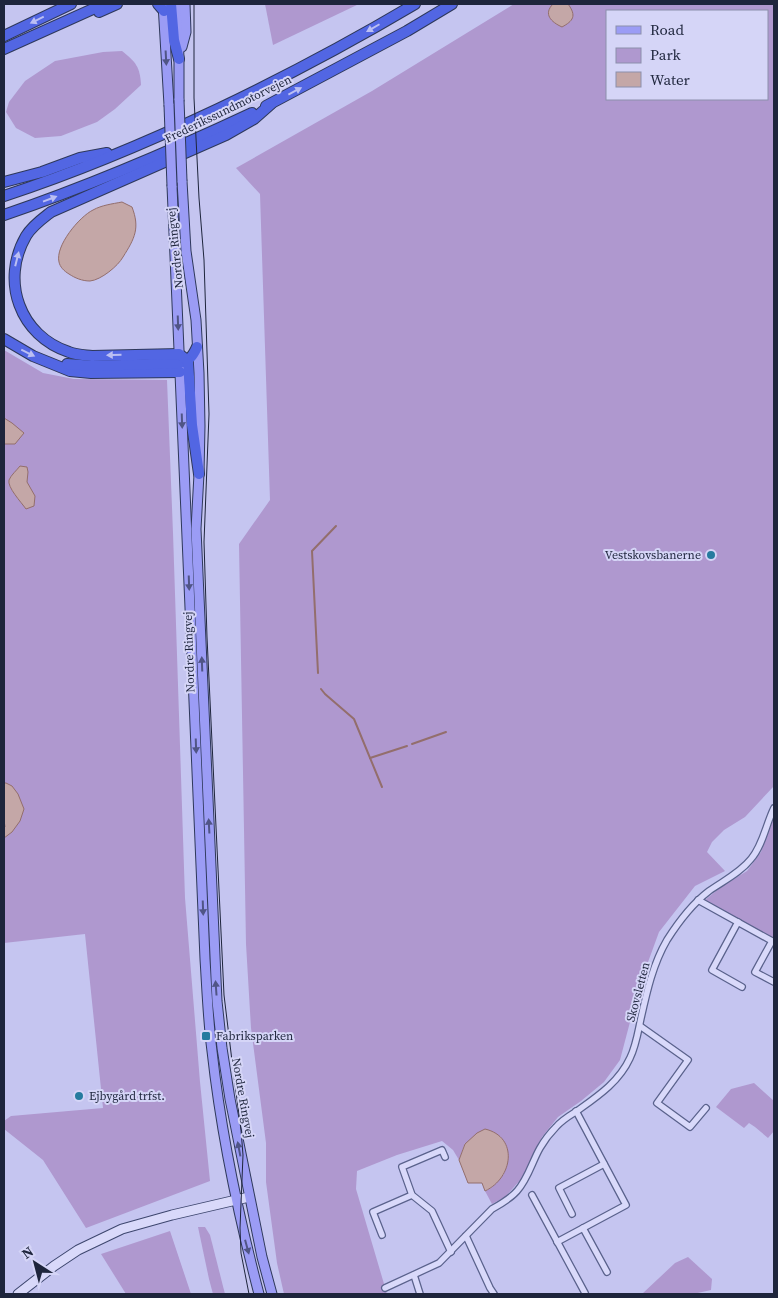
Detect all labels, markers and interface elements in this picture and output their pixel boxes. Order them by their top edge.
legend [606,10,768,100]
one-way arrow [30,16,44,24]
text: Road [650,19,684,40]
one-way arrow [365,24,380,32]
text: Park [650,44,682,65]
one-way arrow [163,50,171,66]
text: Water [650,69,691,90]
street label: Frederikssundmotorvejen [162,71,294,147]
one-way arrow [287,87,302,95]
one-way arrow [43,194,57,202]
street label: Nordre Ringvej [163,207,187,289]
one-way arrow [14,252,22,267]
one-way arrow [174,315,182,331]
one-way arrow [21,349,36,357]
one-way arrow [105,352,121,360]
one-way arrow [179,413,187,429]
place label: Vestskovsbanerne [605,547,701,563]
marker: Vestskovsbanerne [705,549,717,561]
one-way arrow [186,576,194,592]
street label: Nordre Ringvej [180,611,198,693]
one-way arrow [198,656,206,672]
one-way arrow [192,738,200,754]
one-way arrow [204,818,212,834]
one-way arrow [199,900,207,916]
street label: Skovsletten [622,960,654,1024]
one-way arrow [212,980,220,996]
place label: Fabriksparken [216,1028,293,1044]
marker: Fabriksparken [200,1030,212,1042]
street label: Nordre Ringvej [228,1057,258,1139]
place label: Ejbygård trfst. [89,1088,165,1104]
marker: Ejbygård trfst. [73,1090,85,1102]
one-way arrow [235,1141,243,1157]
north arrow [10,1238,60,1288]
one-way arrow [243,1240,251,1255]
text: N [17,1241,37,1264]

